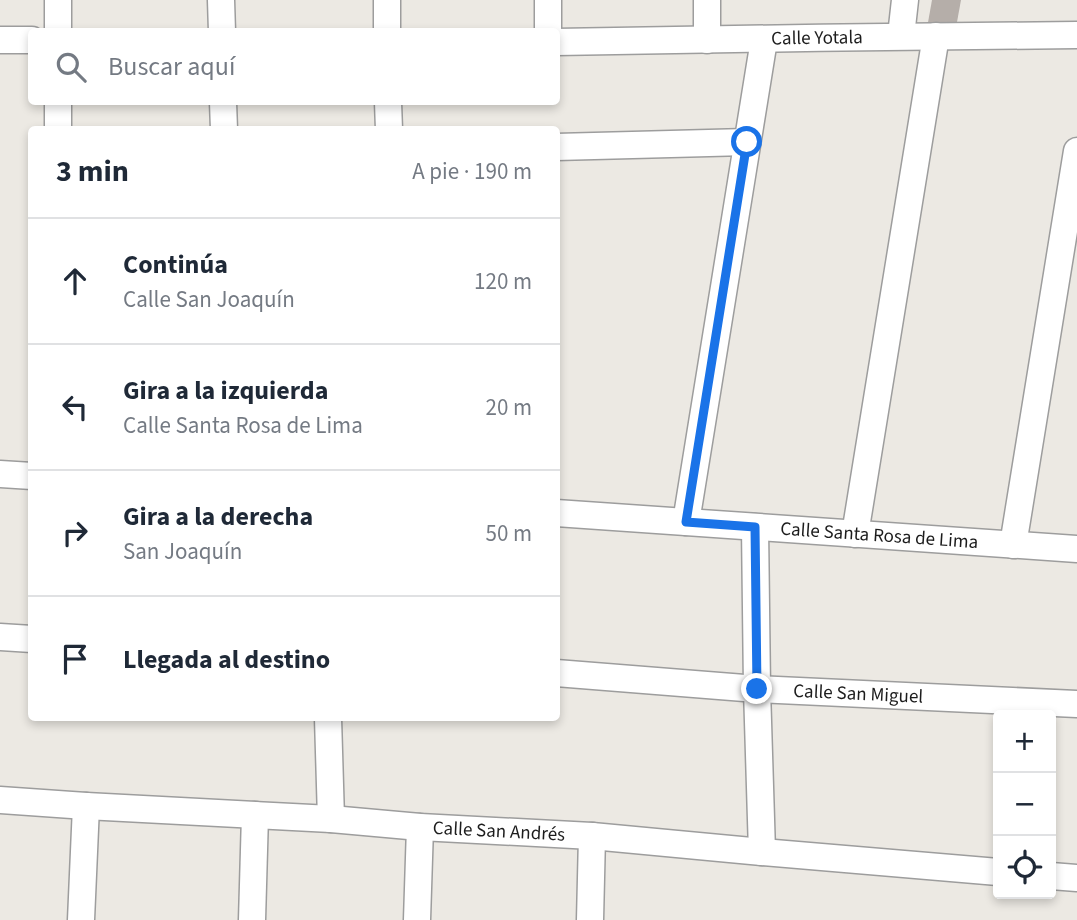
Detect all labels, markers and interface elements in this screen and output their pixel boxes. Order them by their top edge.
street label: Calle Yotala [771,24,863,52]
search box [28,28,560,105]
icon: search [52,48,90,86]
text: Buscar aquí [108,48,235,85]
route start [731,126,762,157]
text: 3 min [56,150,129,193]
text: A pie · 190 m [412,155,532,188]
text: Continúa [123,246,228,283]
icon: ahead [56,262,94,300]
text: 120 m [474,265,532,298]
text: Calle San Joaquín [123,283,295,316]
text: Gira a la izquierda [123,372,328,409]
icon: left [56,388,94,426]
text: 20 m [485,391,532,424]
text: Calle Santa Rosa de Lima [123,409,363,442]
text: Gira a la derecha [123,498,313,535]
icon: right [56,514,94,552]
street label: Calle Santa Rosa de Lima [779,515,979,556]
text: 50 m [485,517,532,550]
text: San Joaquín [123,535,242,568]
icon: arrive [56,640,94,678]
text: Llegada al destino [123,641,330,678]
route end [741,673,772,704]
street label: Calle San Miguel [793,677,924,710]
map controls [993,710,1056,899]
button: + [993,710,1056,773]
button: − [993,773,1056,836]
street label: Calle San Andrés [432,814,566,848]
button: locate [993,836,1056,899]

